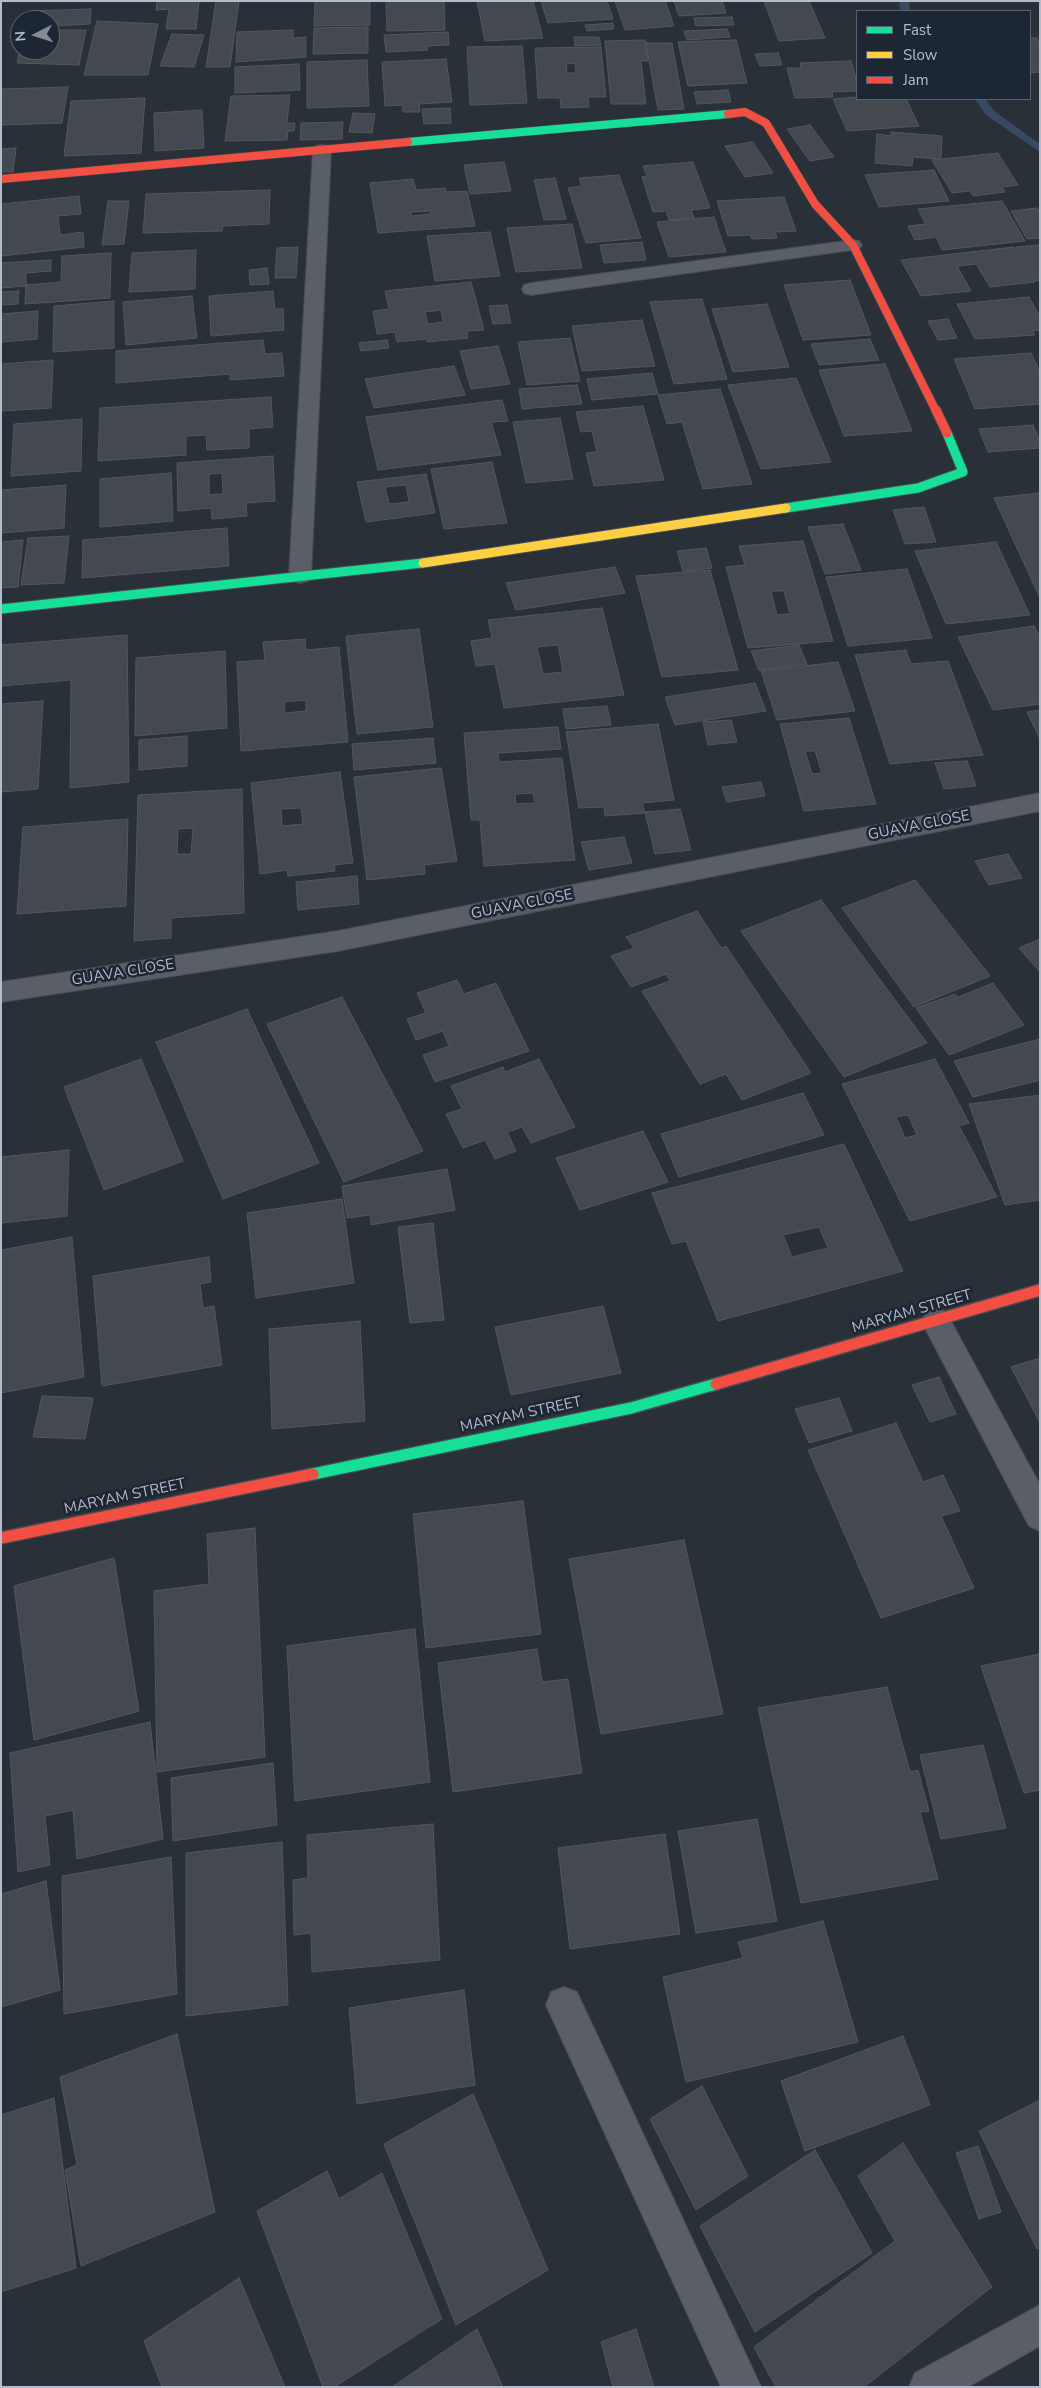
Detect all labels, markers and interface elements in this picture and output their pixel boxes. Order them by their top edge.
north arrow [10,10,60,60]
legend [856,10,1031,100]
text: Fast [903,20,931,40]
text: N [11,30,30,42]
text: Slow [903,45,937,65]
text: Jam [903,70,929,90]
street label: GUAVA CLOSE [867,807,971,845]
street label: GUAVA CLOSE [470,886,574,924]
street label: GUAVA CLOSE [71,956,175,990]
street label: MARYAM STREET [850,1286,974,1338]
street label: MARYAM STREET [459,1393,583,1437]
street label: MARYAM STREET [63,1475,187,1519]

